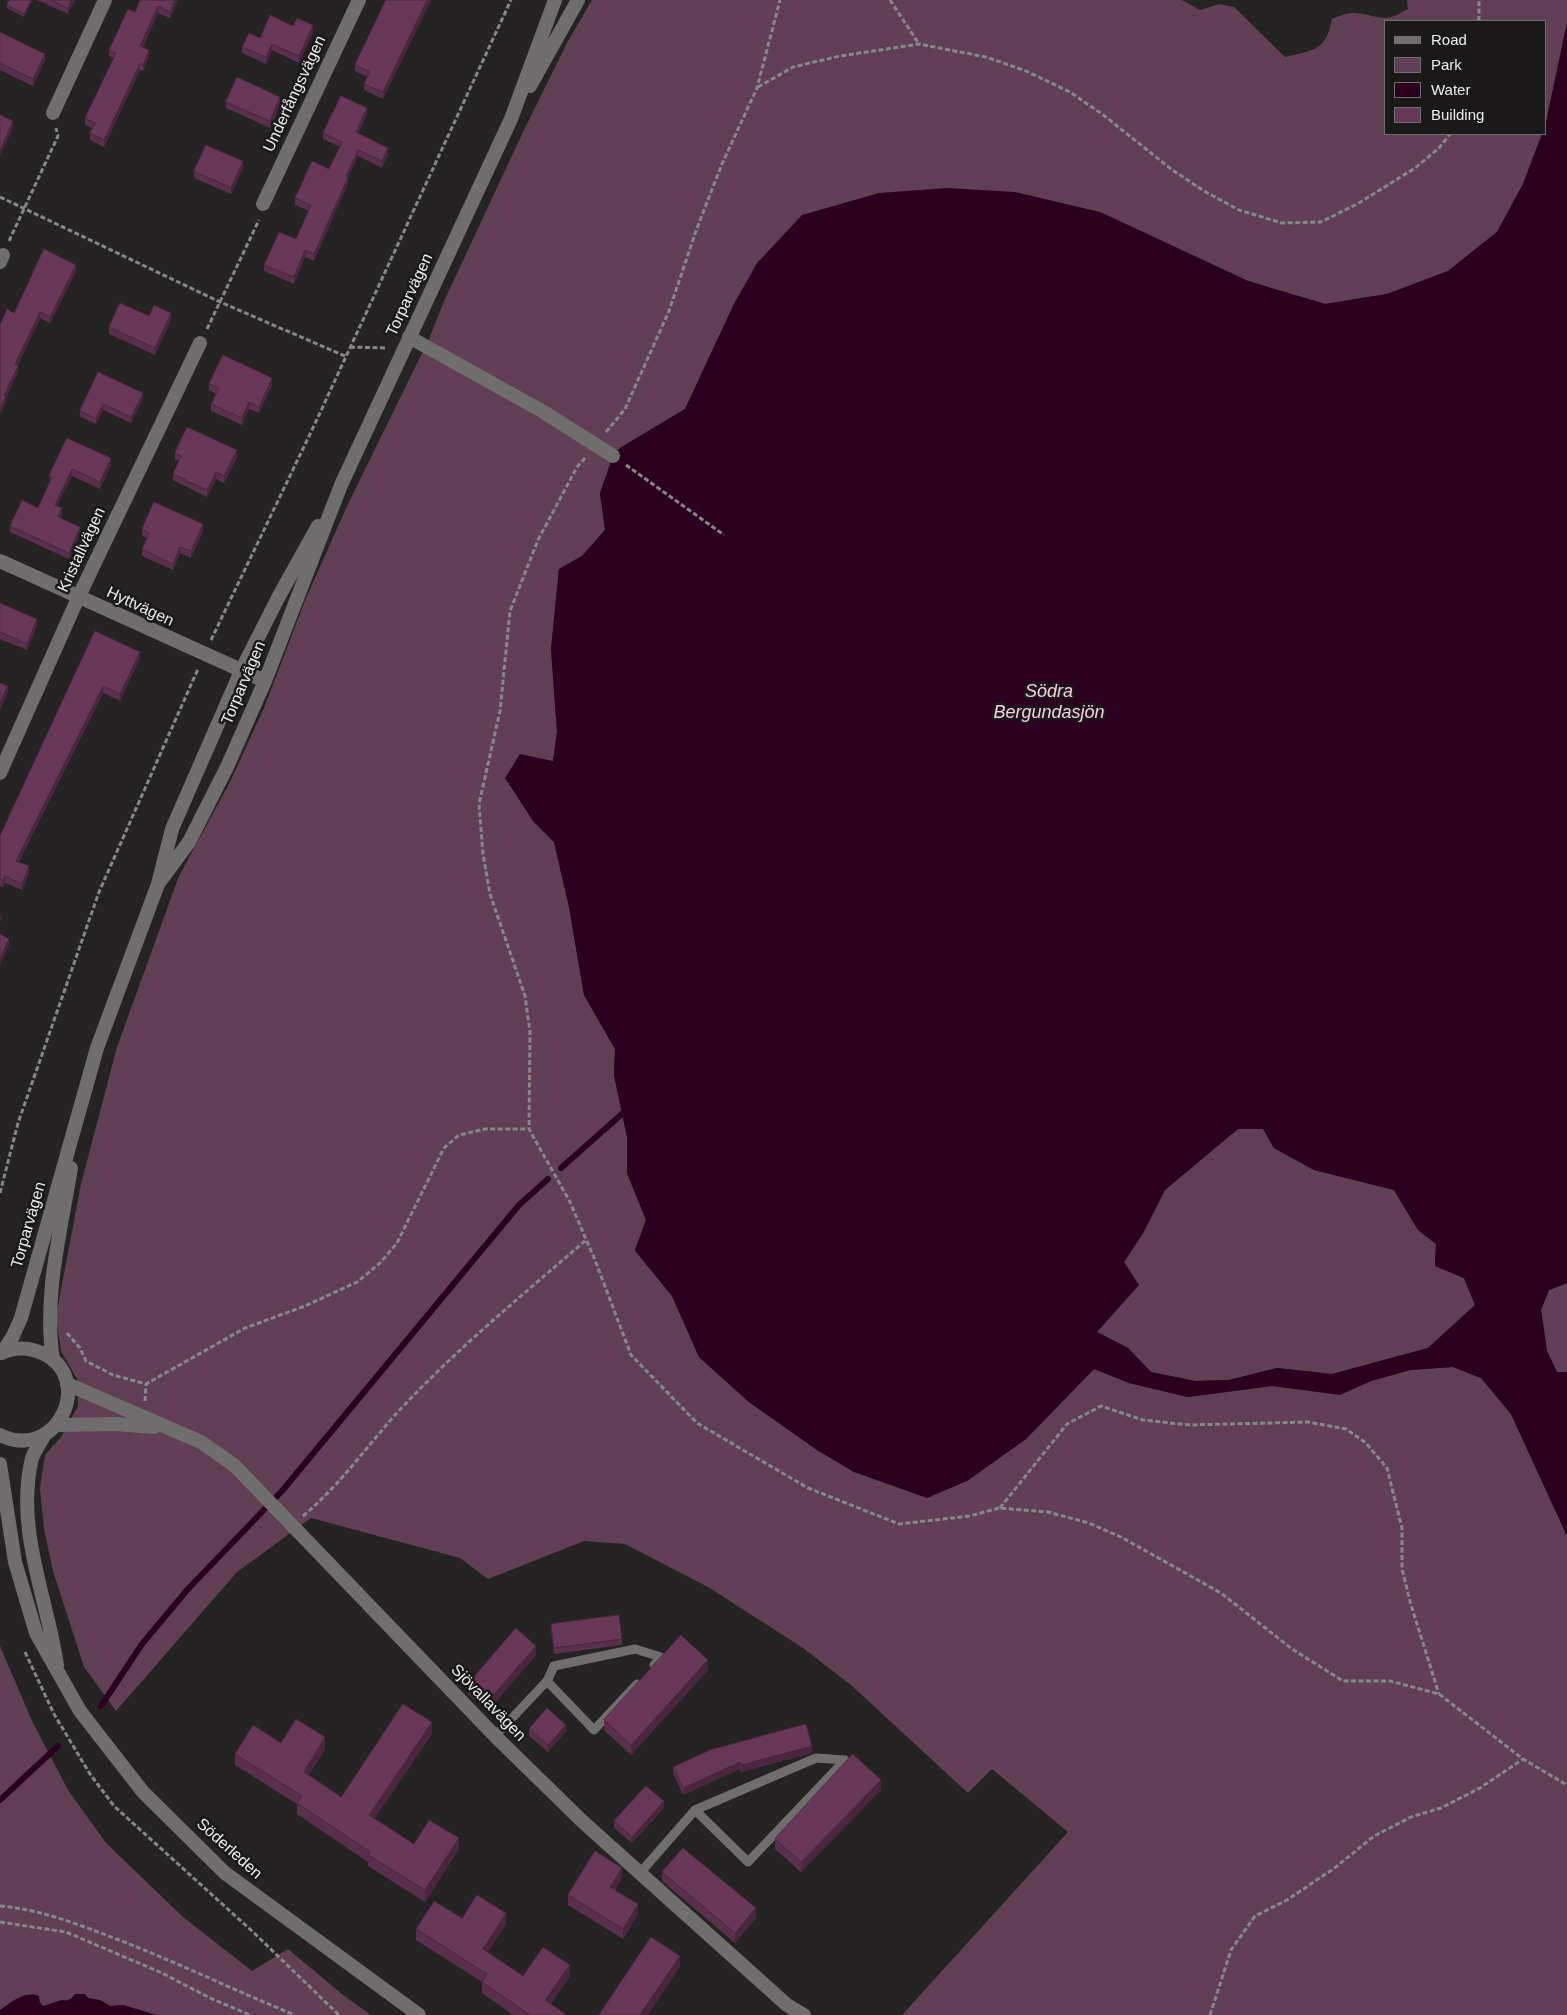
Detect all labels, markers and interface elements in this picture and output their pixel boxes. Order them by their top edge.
legend [1384,20,1547,135]
text: Road [1431,31,1467,48]
street label: Underfångsvägen [260,33,330,155]
text: Park [1431,56,1462,73]
text: Water [1431,81,1470,98]
text: Building [1431,106,1484,123]
street label: Torparvägen [383,251,437,339]
street label: Kristallvägen [54,504,110,596]
street label: Hyttvägen [103,583,177,631]
street label: Torparvägen [218,638,270,728]
water label: Södra Bergundasjön [993,681,1105,724]
street label: Torparvägen [8,1180,50,1270]
street label: Sjövallavägen [446,1660,530,1746]
street label: Söderleden [192,1814,266,1884]

